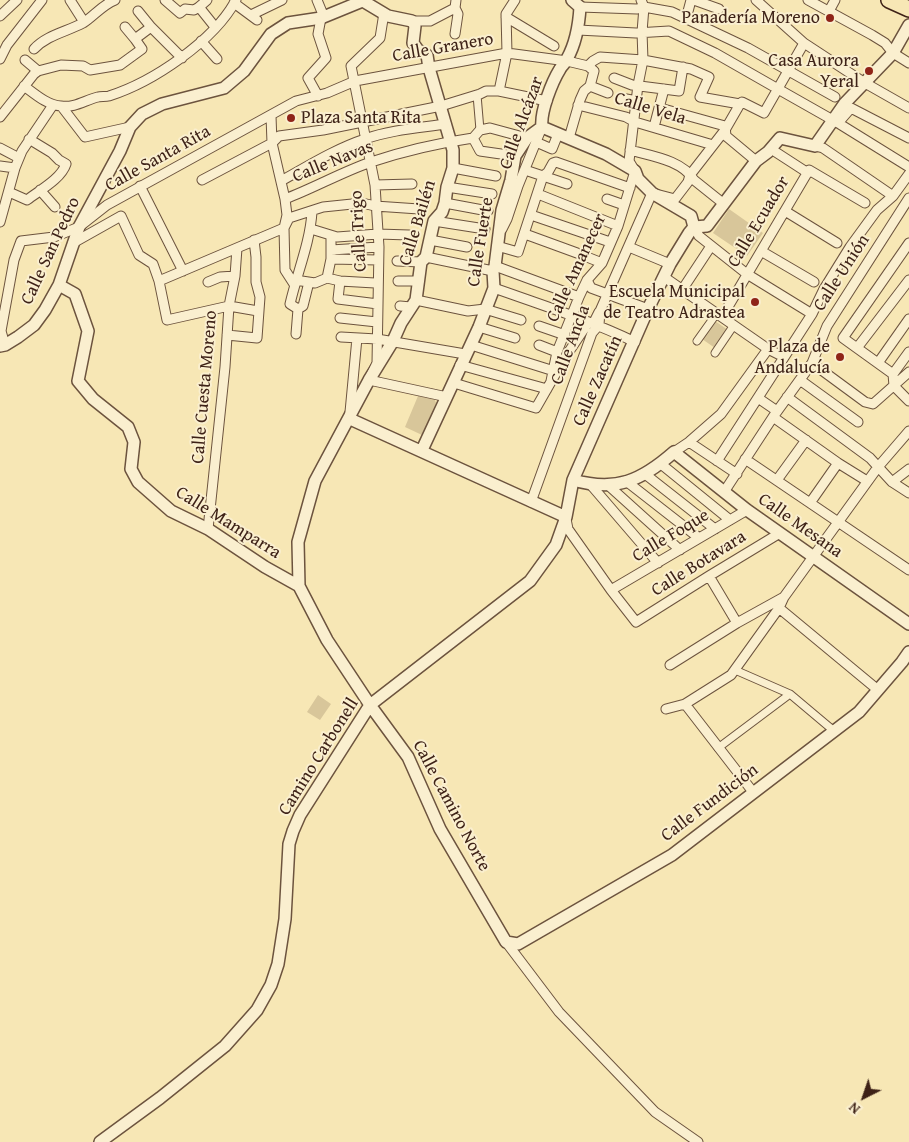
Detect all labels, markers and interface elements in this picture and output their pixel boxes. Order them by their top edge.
place label: Panadería Moreno [681,7,820,29]
marker: Panadería Moreno [824,12,836,24]
street label: Calle Granero [391,29,495,67]
place label: Casa Aurora Yeral [768,50,859,92]
marker: Casa Aurora Yeral [863,65,875,77]
street label: Calle Alcázar [495,74,549,172]
street label: Calle Vela [612,88,688,130]
place label: Plaza Santa Rita [301,107,421,129]
marker: Plaza Santa Rita [285,112,297,124]
street label: Calle Santa Rita [101,121,215,197]
street label: Calle Navas [290,136,376,188]
street label: Calle Ecuador [723,173,795,271]
street label: Calle Bailén [395,178,441,268]
street label: Calle Trigo [346,190,372,272]
street label: Calle San Pedro [17,194,85,308]
street label: Calle Fuerte [463,196,499,288]
street label: Calle Amanecer [542,210,612,326]
street label: Calle Unión [809,231,875,315]
place label: Escuela Municipal de Teatro Adrastea [603,281,745,324]
marker: Escuela Municipal de Teatro Adrastea [749,296,761,308]
street label: Calle Ancla [547,302,595,388]
street label: Calle Cuesta Moreno [188,310,222,464]
street label: Calle Zacatín [568,332,628,430]
place label: Plaza de Andalucía [755,336,830,378]
marker: Plaza de Andalucía [834,351,846,363]
street label: Calle Mamparra [171,482,285,564]
street label: Calle Mesana [754,489,846,563]
street label: Calle Foque [629,505,713,567]
street label: Calle Botavara [648,526,750,602]
street label: Camino Carbonell [274,694,364,820]
street label: Calle Camino Norte [407,737,495,875]
street label: Calle Fundición [657,759,763,847]
north arrow [839,1072,889,1122]
text: N [844,1098,864,1119]

